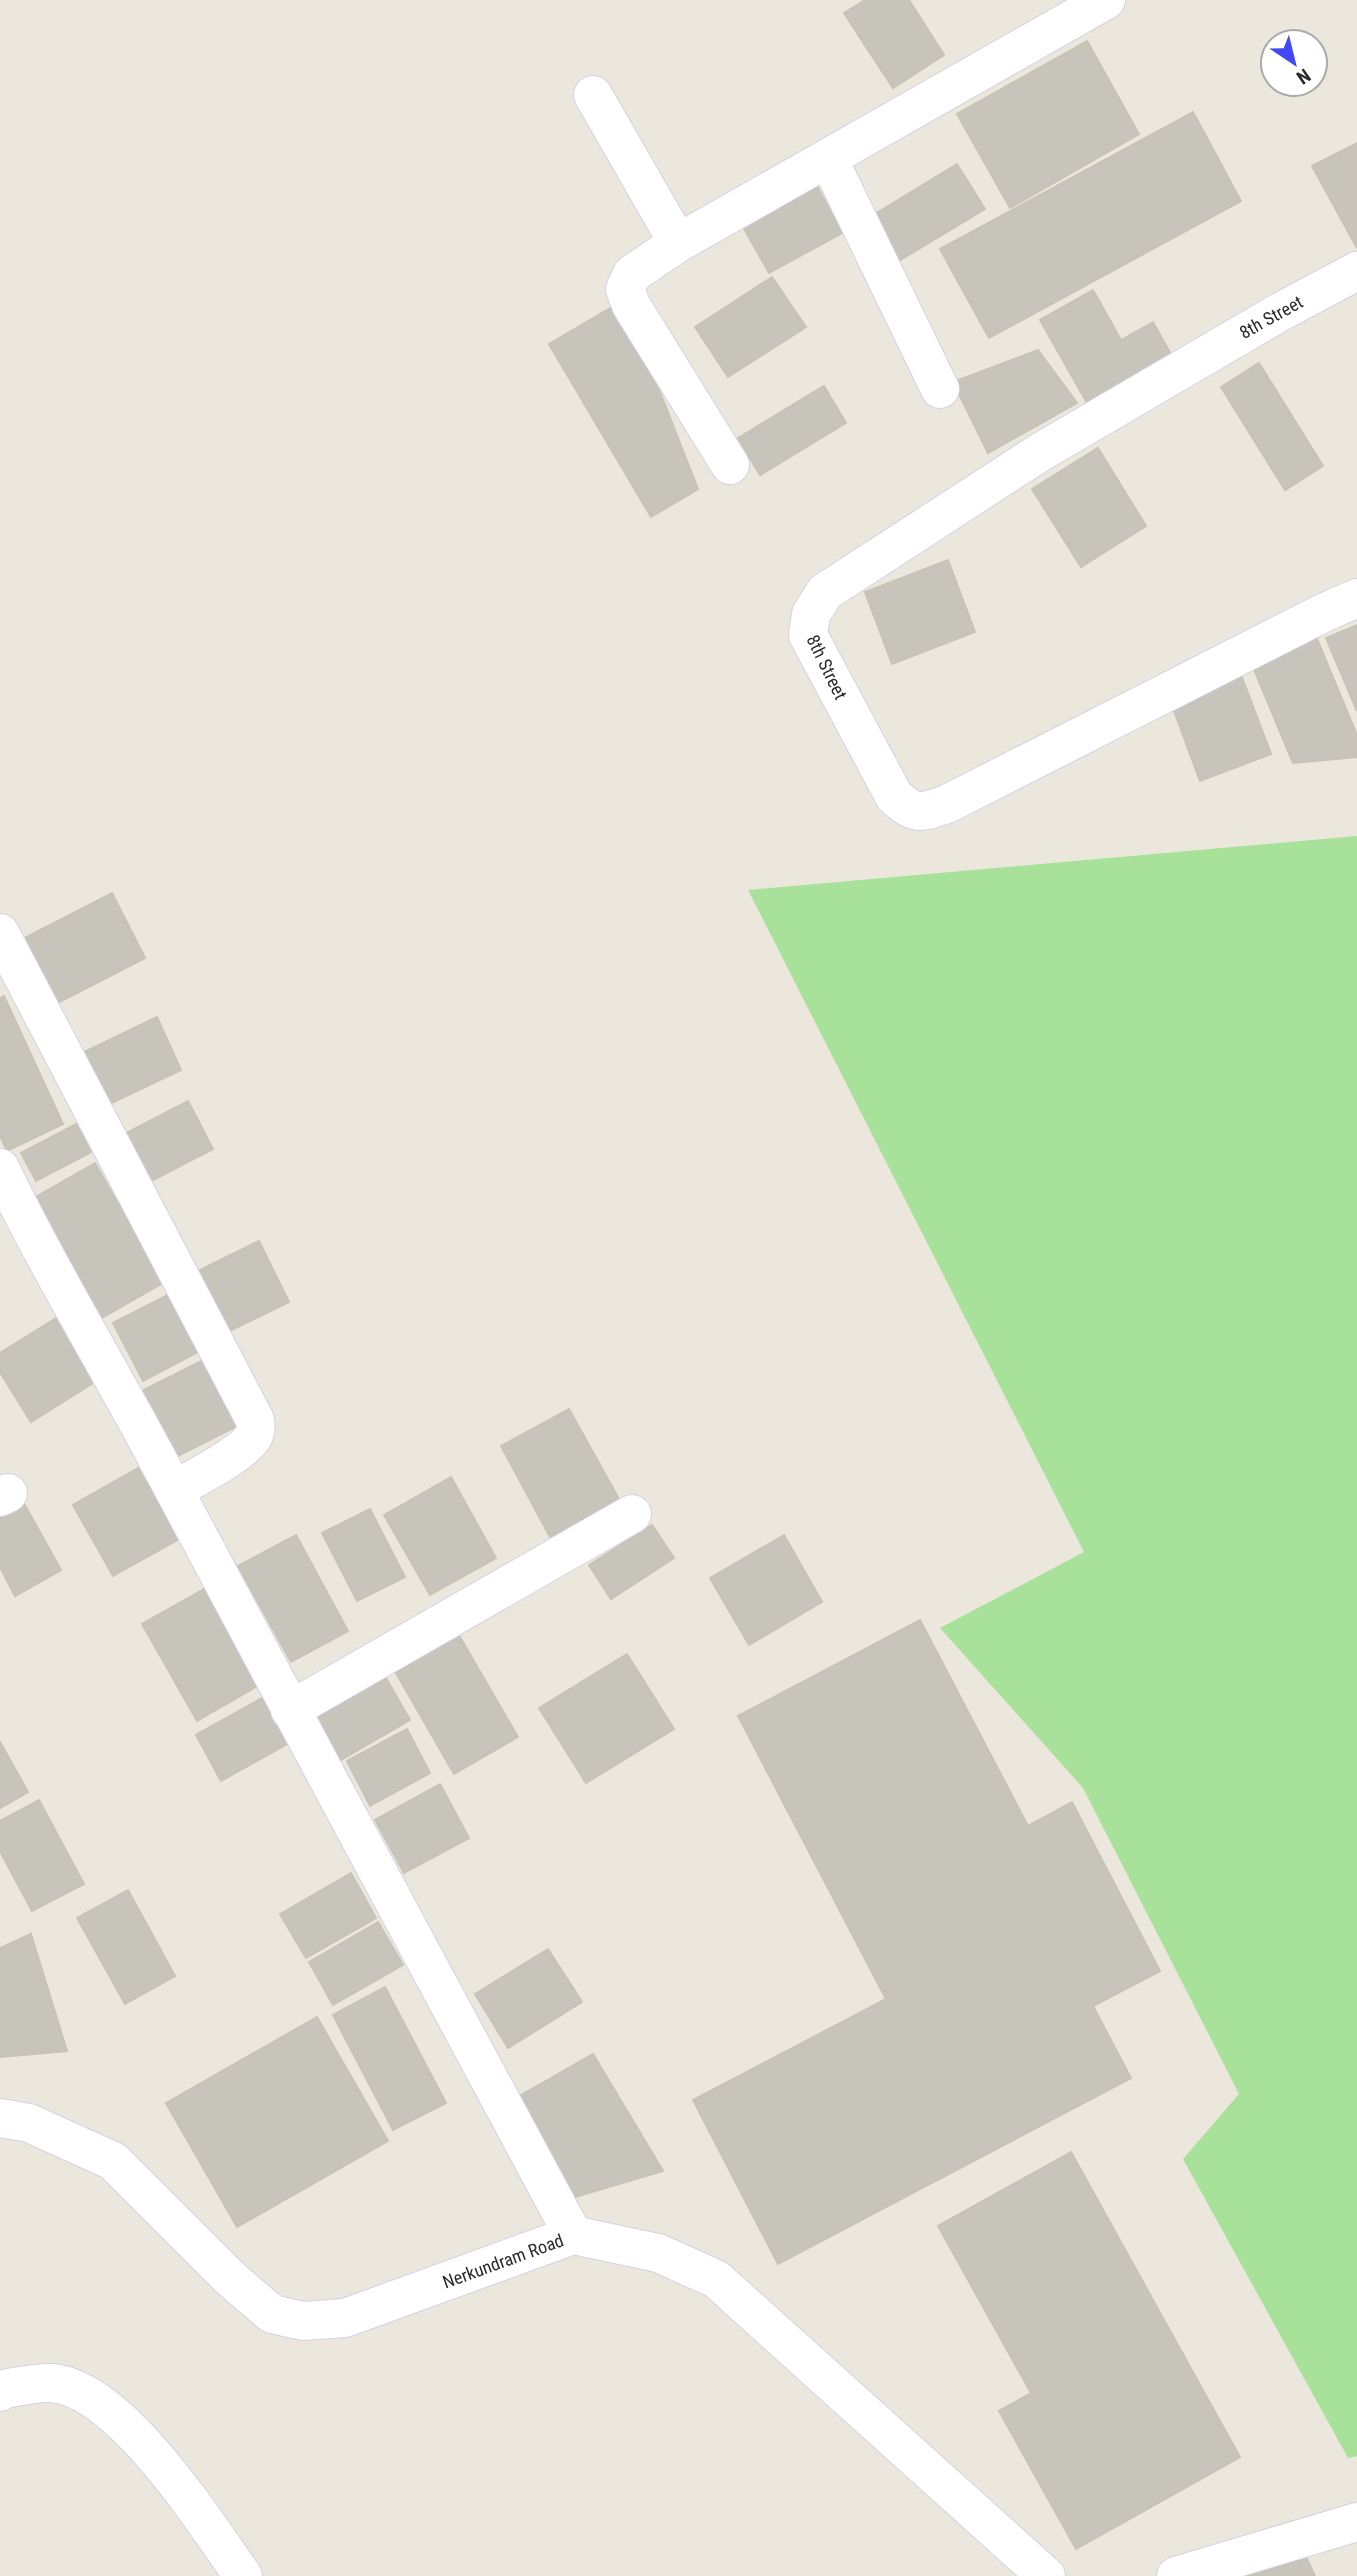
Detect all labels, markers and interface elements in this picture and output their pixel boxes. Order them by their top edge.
north arrow [1259,28,1329,98]
text: N [1292,64,1315,89]
street label: 8th Street [1236,291,1306,343]
street label: 8th Street [802,631,852,703]
street label: Nerkundram Road [440,2229,566,2293]

